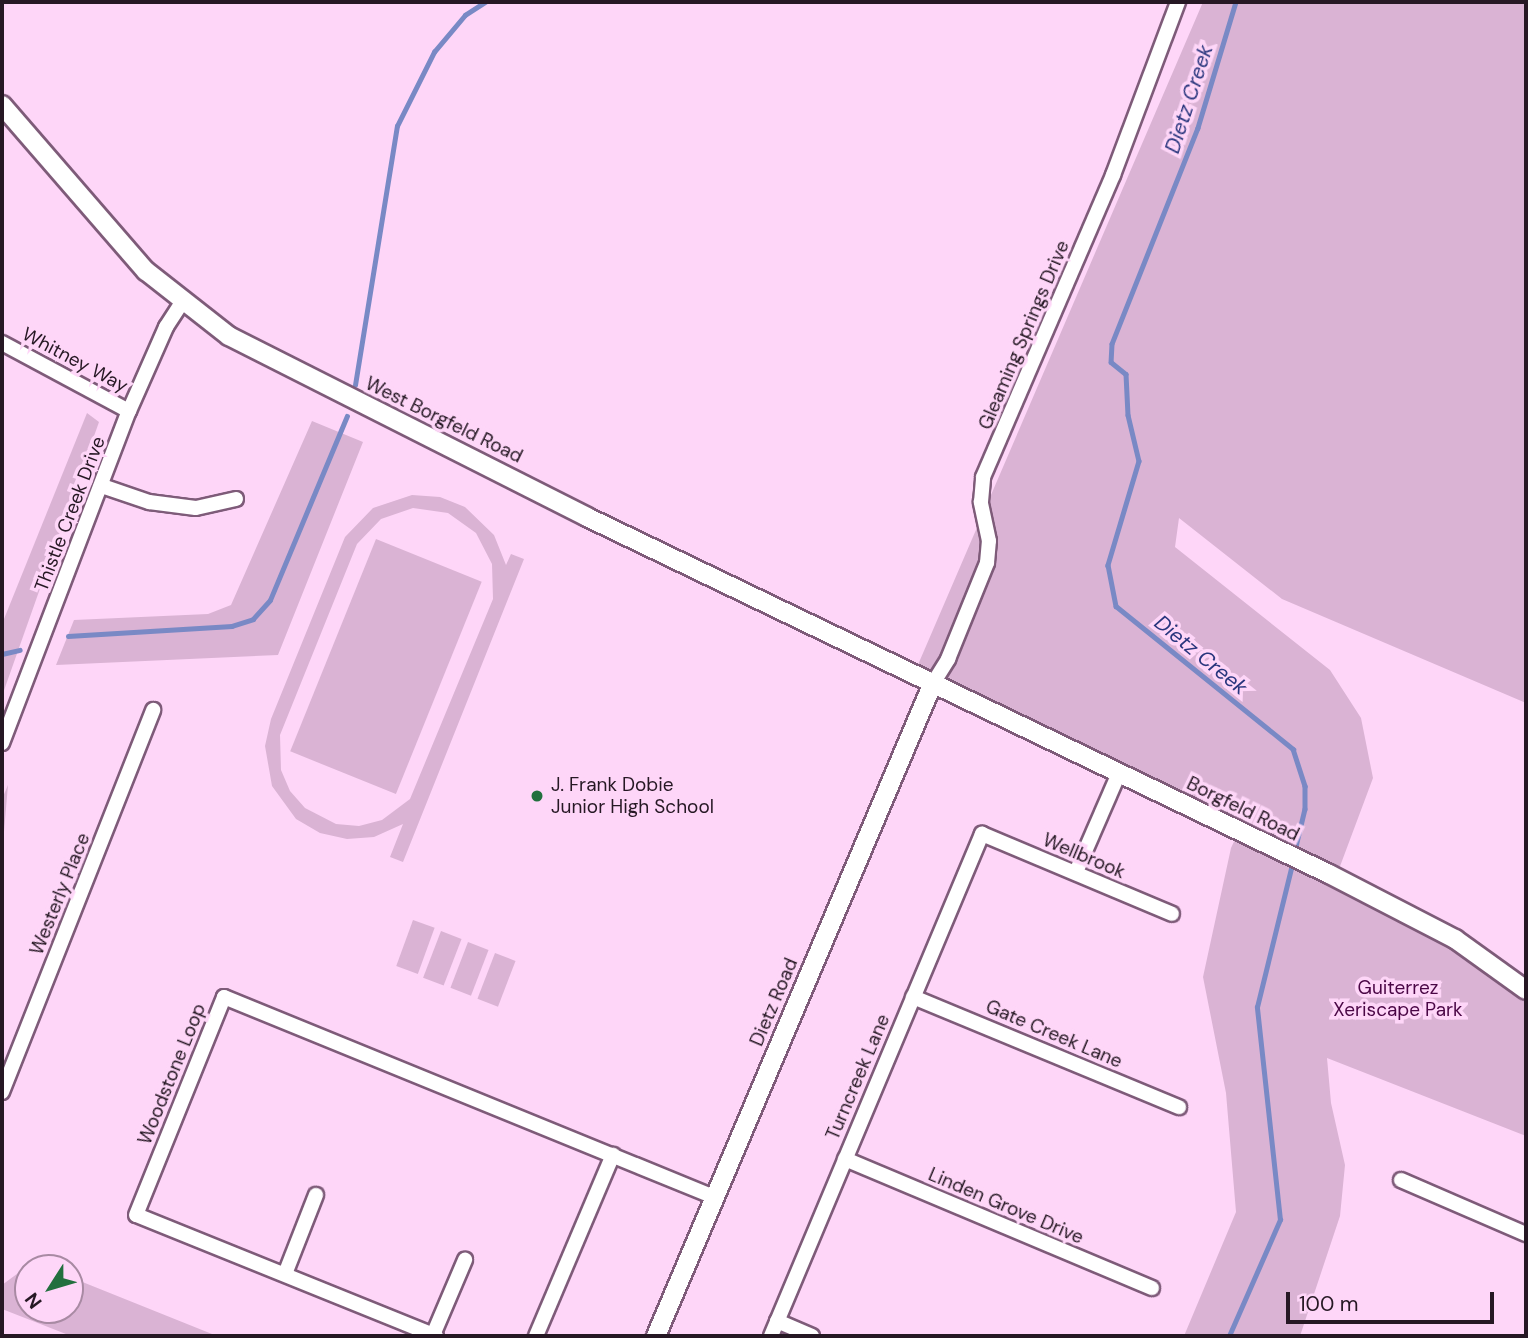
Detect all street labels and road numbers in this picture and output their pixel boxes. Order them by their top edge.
street label: Gleaming Springs Drive [974,237,1074,433]
street label: Whitney Way [18,323,132,397]
street label: West Borgfeld Road [362,372,526,468]
street label: Thistle Creek Drive [30,433,110,595]
street label: Borgfeld Road [1183,772,1303,846]
street label: Wellbrook [1039,828,1129,884]
street label: Westerly Place [25,830,95,958]
street label: Dietz Road [745,954,803,1050]
street label: Gate Creek Lane [982,995,1126,1073]
street label: Woodstone Loop [133,1000,211,1148]
street label: Turncreek Lane [821,1011,895,1143]
street label: Linden Grove Drive [925,1163,1087,1249]

